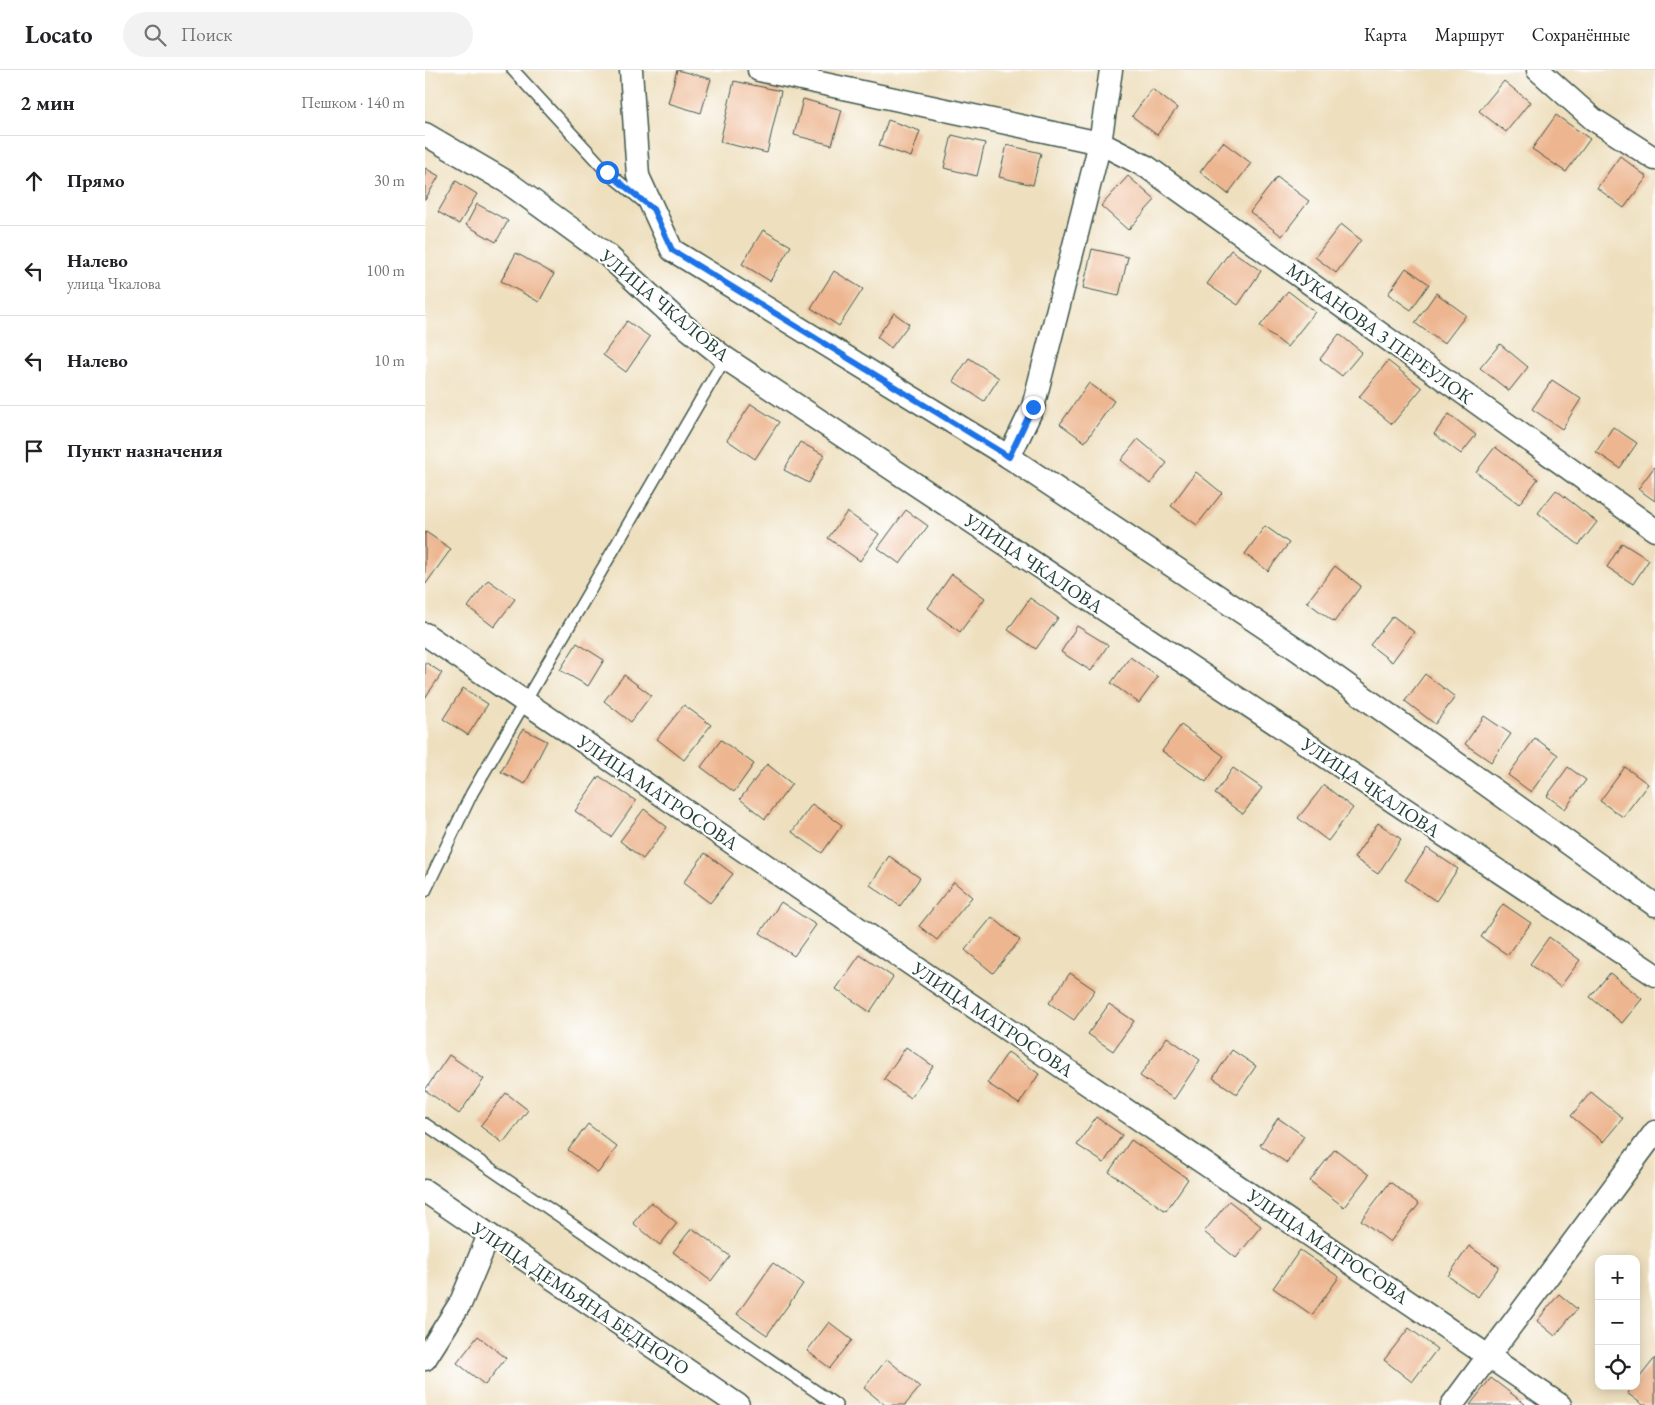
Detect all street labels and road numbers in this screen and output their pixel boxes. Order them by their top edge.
street label: УЛИЦА ЧКАЛОВА [594,243,735,368]
street label: МУКАНОВА 3 ПЕРЕУЛОК [1281,257,1478,410]
street label: УЛИЦА ЧКАЛОВА [959,507,1109,620]
street label: УЛИЦА МАТРОСОВА [571,728,744,856]
street label: УЛИЦА ЧКАЛОВА [1296,731,1446,844]
street label: УЛИЦА МАТРОСОВА [906,955,1079,1083]
street label: УЛИЦА МАТРОСОВА [1241,1182,1414,1310]
street label: УЛИЦА ДЕМЬЯНА БЕДНОГО [466,1216,694,1381]

